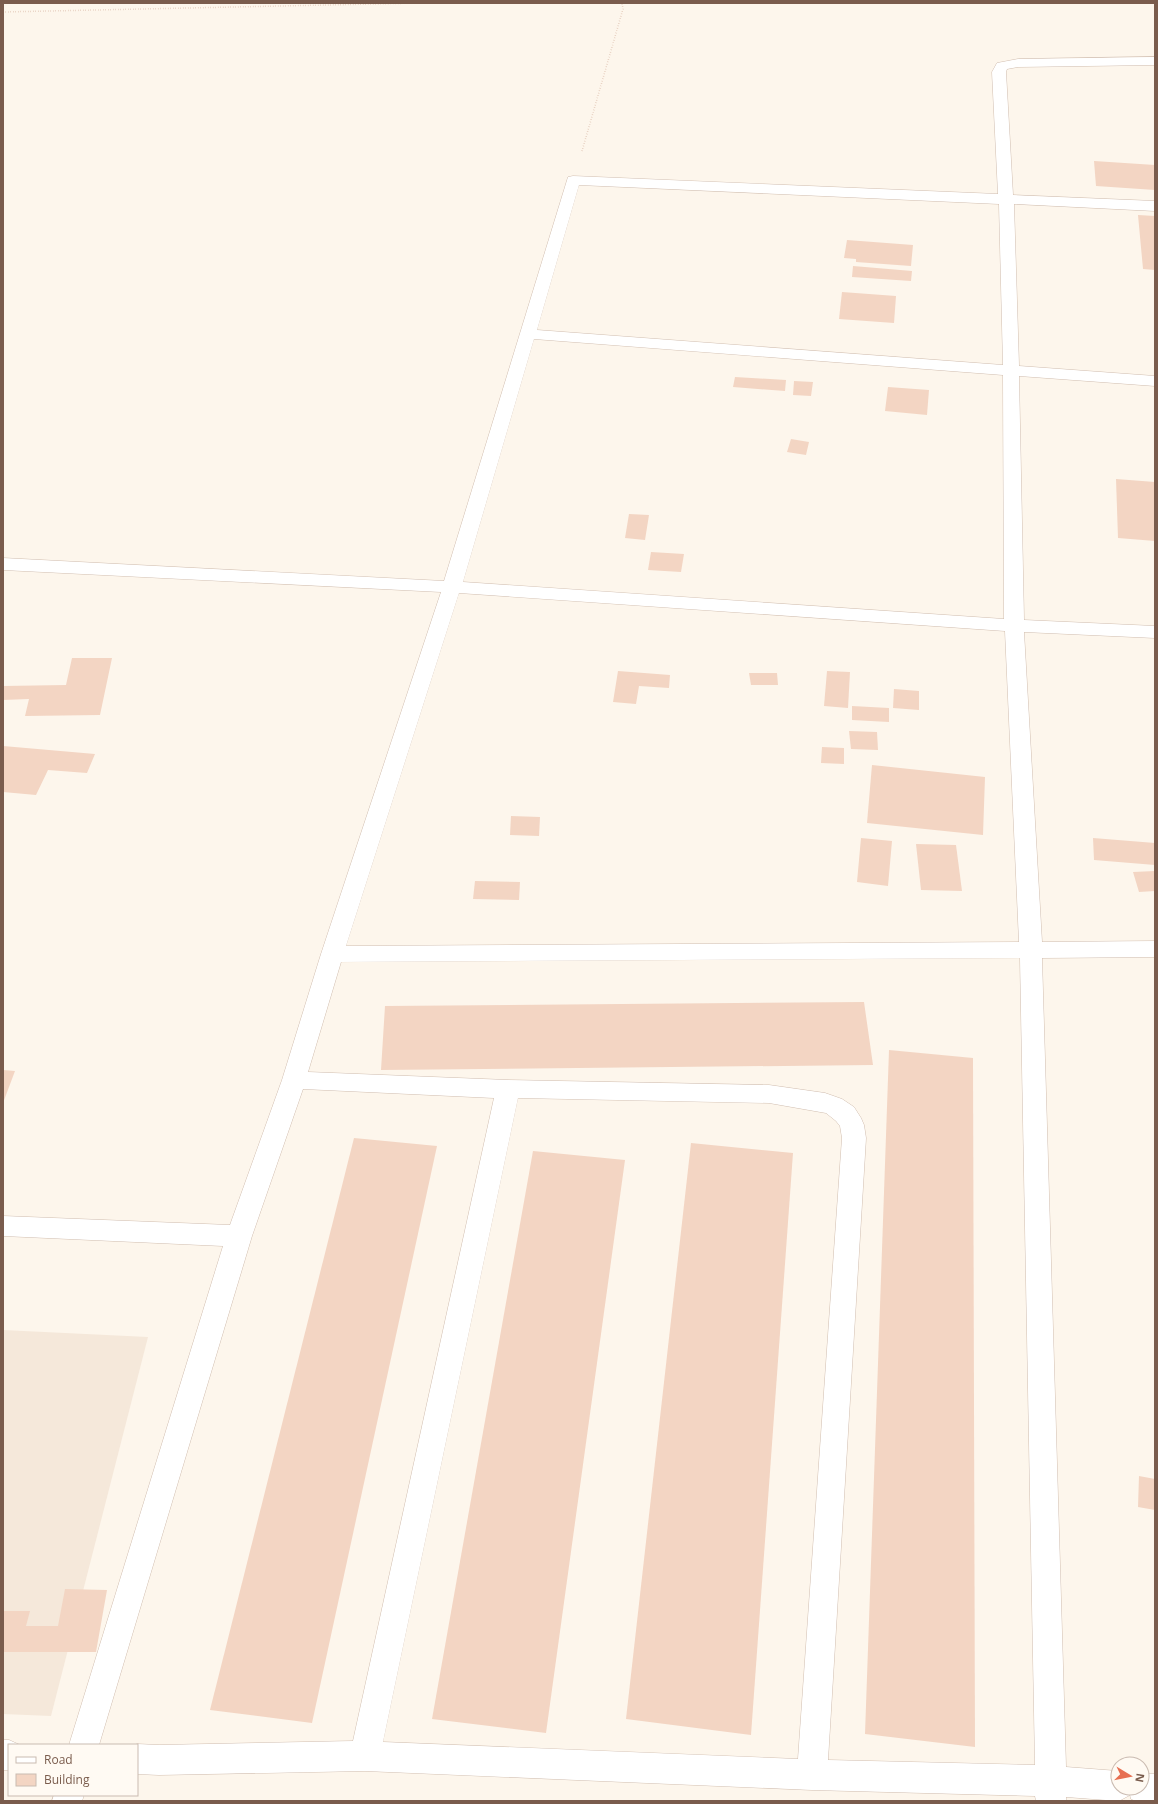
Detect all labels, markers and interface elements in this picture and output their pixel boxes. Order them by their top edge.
legend [8,1744,138,1796]
text: Road [44,1751,73,1768]
north arrow [1110,1756,1150,1796]
text: Building [44,1771,90,1788]
text: N [1132,1772,1149,1784]

